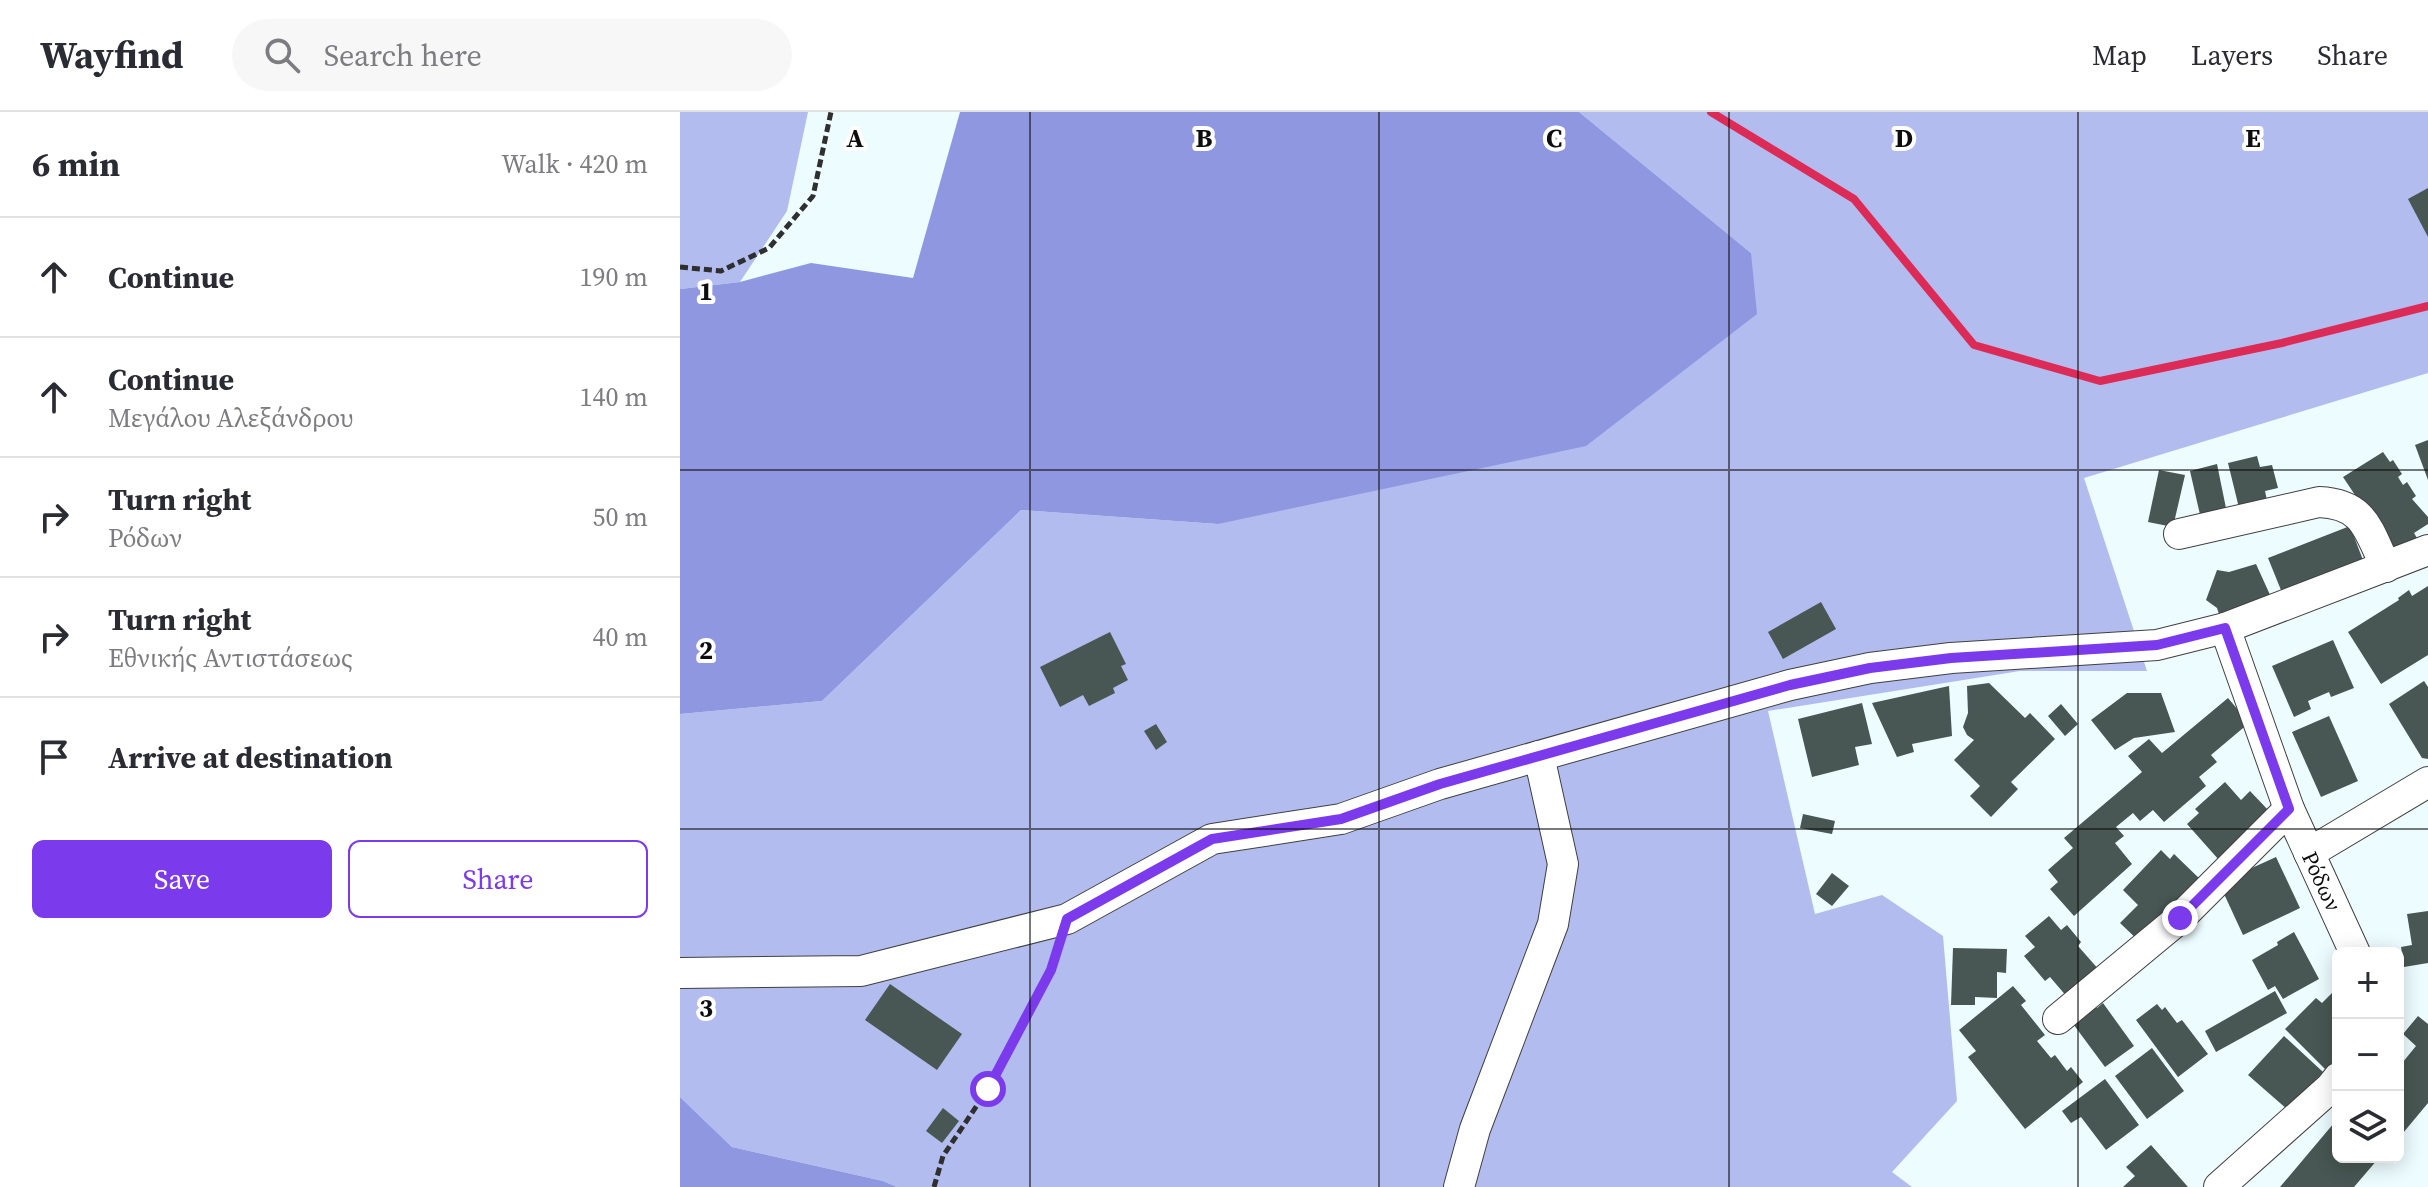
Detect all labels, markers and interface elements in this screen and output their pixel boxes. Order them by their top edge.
search box [232,19,792,91]
text: Wayfind [40,29,184,81]
icon: search [260,33,304,77]
text: Search here [324,35,482,76]
text: Map [2092,36,2147,74]
text: Layers [2191,36,2273,74]
text: Share [2317,36,2388,74]
text: A [846,120,864,156]
text: B [1196,120,1213,156]
text: C [1546,120,1562,156]
text: D [1895,120,1913,156]
text: E [2245,120,2261,156]
text: 6 min [32,141,120,187]
text: Walk · 420 m [501,146,648,182]
icon: ahead [32,255,76,299]
text: Continue [108,257,234,298]
text: 190 m [580,259,648,295]
text: 1 [699,273,713,309]
text: Continue [108,359,234,400]
icon: ahead [32,375,76,419]
text: 140 m [580,379,648,415]
text: Μεγάλου Αλεξάνδρου [108,400,353,436]
text: Turn right [108,479,251,520]
icon: right [32,495,76,539]
text: 50 m [593,499,648,535]
text: Ρόδων [108,520,182,556]
text: Turn right [108,599,251,640]
icon: right [32,615,76,659]
text: 40 m [593,619,648,655]
text: 2 [699,632,713,668]
text: Εθνικής Αντιστάσεως [108,640,353,676]
icon: arrive [32,735,76,779]
text: Arrive at destination [108,737,393,778]
button: Save [32,840,332,918]
button: Share [348,840,648,918]
street label: Ρόδων [2295,846,2349,916]
route end [2162,900,2198,936]
map controls [2332,947,2404,1163]
button: + [2332,947,2404,1019]
text: 3 [699,990,713,1026]
button: − [2332,1019,2404,1091]
route start [970,1071,1006,1107]
button: layers [2332,1091,2404,1163]

